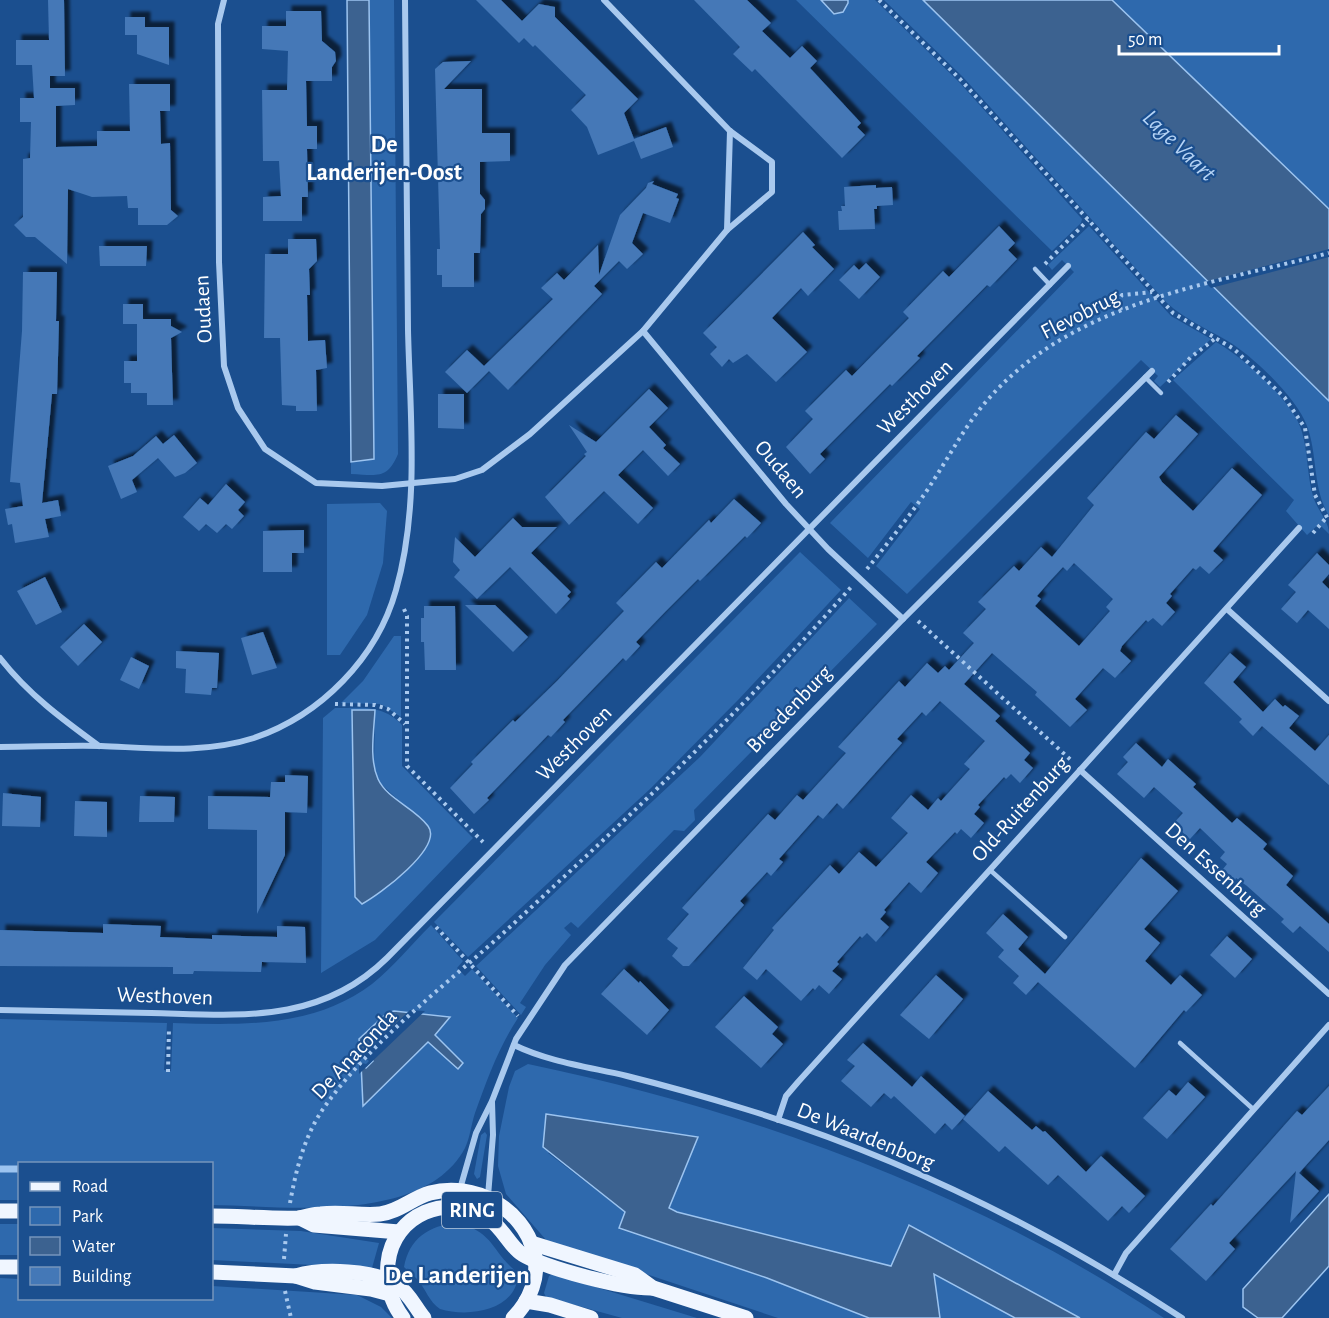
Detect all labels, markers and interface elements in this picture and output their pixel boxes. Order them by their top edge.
scale bar [1119,18,1280,56]
text: 50 m [1128,31,1162,49]
water label: Lage Vaart [1138,106,1220,186]
district label: De Landerijen-Oost [306,133,462,185]
street label: Oudaen [190,274,216,344]
street label: Flevobrug [1037,285,1123,343]
street label: Westhoven [873,355,957,439]
street label: Oudaen [751,436,811,502]
street label: Breedenburg [742,661,836,757]
street label: Westhoven [532,701,616,785]
street label: Old-Ruitenburg [967,752,1073,866]
street label: Den Essenburg [1161,818,1271,920]
street label: Westhoven [116,983,214,1009]
street label: De Anaconda [307,1005,401,1103]
street label: De Waardenborg [794,1098,938,1174]
legend [18,1162,213,1300]
text: Road [72,1178,108,1196]
road number: RING [442,1192,502,1228]
text: Park [72,1208,104,1226]
text: Water [72,1238,115,1256]
district label: De Landerijen [384,1262,530,1288]
text: Building [72,1268,132,1286]

